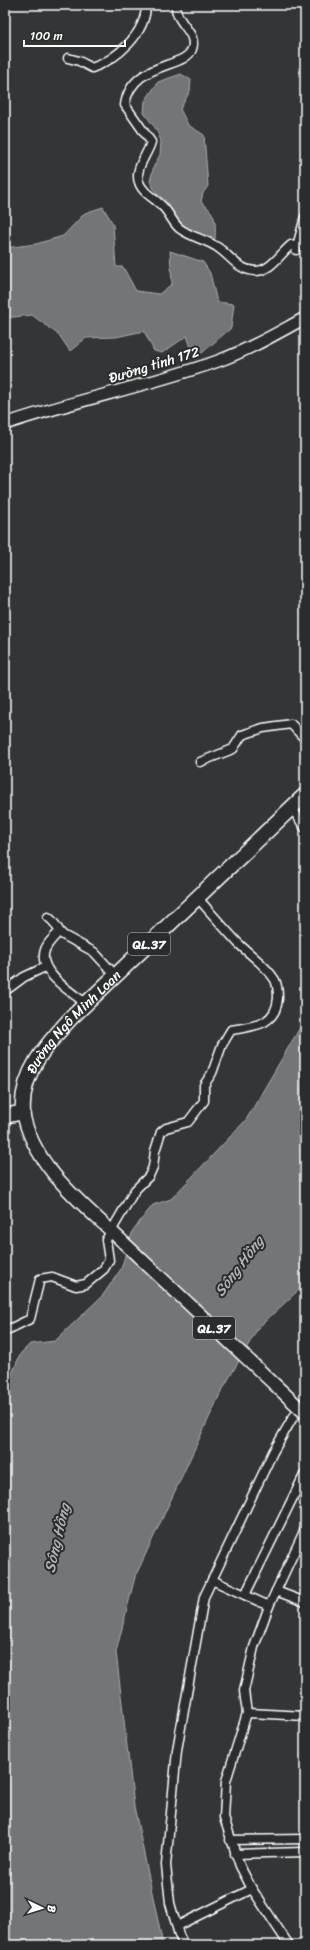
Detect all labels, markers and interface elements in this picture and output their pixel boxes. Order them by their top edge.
scale bar [24,22,125,48]
text: 100 m [30,25,63,47]
street label: Đường tỉnh 172 [106,339,202,391]
road number: QL.37 [128,933,170,955]
street label: Đường Ngô Minh Loan [19,963,127,1078]
water label: Sông Hồng [207,1229,271,1302]
road number: QL.37 [193,1317,235,1339]
water label: Sông Hồng [36,1499,78,1575]
north arrow [22,1888,62,1928]
text: B [42,1905,61,1913]

